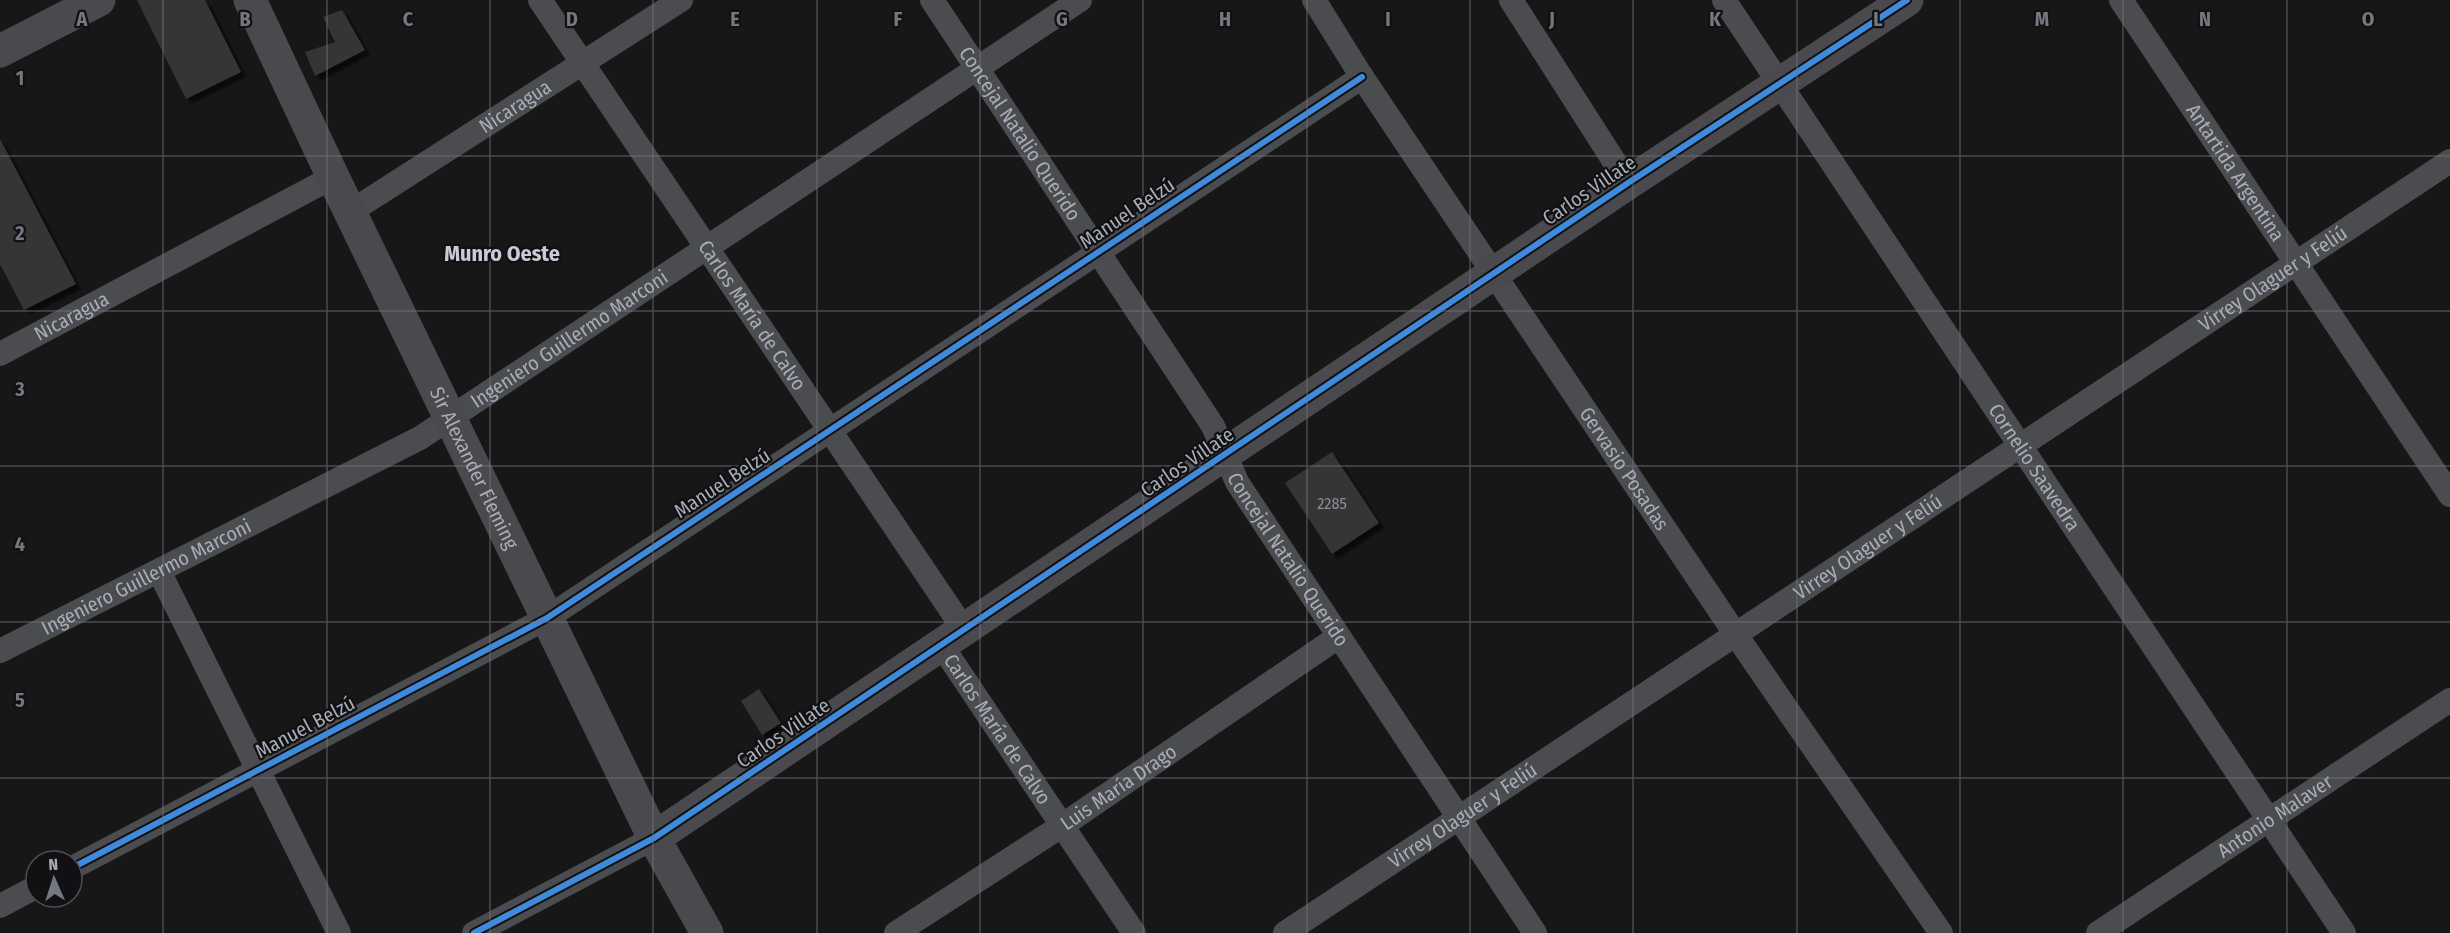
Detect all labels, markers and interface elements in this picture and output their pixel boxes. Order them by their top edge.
text: A [76,7,89,31]
text: B [239,7,251,31]
text: C [403,7,414,31]
text: D [566,7,578,31]
text: E [730,7,740,31]
text: F [894,7,903,31]
text: G [1056,7,1068,31]
text: H [1219,7,1231,31]
text: I [1385,7,1391,31]
text: J [1548,7,1555,31]
text: K [1709,7,1721,31]
text: L [1873,7,1883,31]
text: M [2035,7,2049,31]
text: N [2199,7,2211,31]
text: O [2362,7,2374,31]
street label: Concejal Natalio Querido [954,42,1086,225]
text: 1 [16,66,24,90]
street label: Nicaragua [475,74,556,138]
street label: Antartida Argentina [2181,99,2290,246]
street label: Carlos Villate [1538,150,1640,230]
street label: Manuel Belzú [1075,172,1179,254]
text: 2 [14,221,25,245]
street label: Virrey Olaguer y Feliú [2194,221,2352,336]
street label: Carlos María de Calvo [693,236,811,395]
district label: Munro Oeste [444,240,560,267]
street label: Ingeniero Guillermo Marconi [466,265,672,413]
street label: Nicaragua [30,286,113,346]
text: 3 [14,377,25,401]
street label: Sir Alexander Fleming [425,383,524,554]
street label: Cornelio Saavedra [1984,399,2085,536]
street label: Gervasio Posadas [1575,402,1674,535]
street label: Carlos Villate [1136,422,1238,502]
street label: Manuel Belzú [670,443,774,523]
street label: Concejal Natalio Querido [1222,469,1354,651]
street label: Virrey Olaguer y Feliú [1789,489,1946,605]
house number: 2285 [1317,494,1347,513]
street label: Ingeniero Guillermo Marconi [38,514,255,640]
text: 4 [15,532,25,556]
street label: Carlos María de Calvo [939,649,1056,809]
text: 5 [15,688,25,712]
street label: Manuel Belzú [251,691,359,763]
street label: Carlos Villate [732,693,834,773]
street label: Luis María Drago [1056,739,1181,835]
street label: Virrey Olaguer y Feliú [1384,758,1541,873]
street label: Antonio Malaver [2213,769,2337,863]
north arrow [24,849,84,909]
text: N [48,855,59,874]

